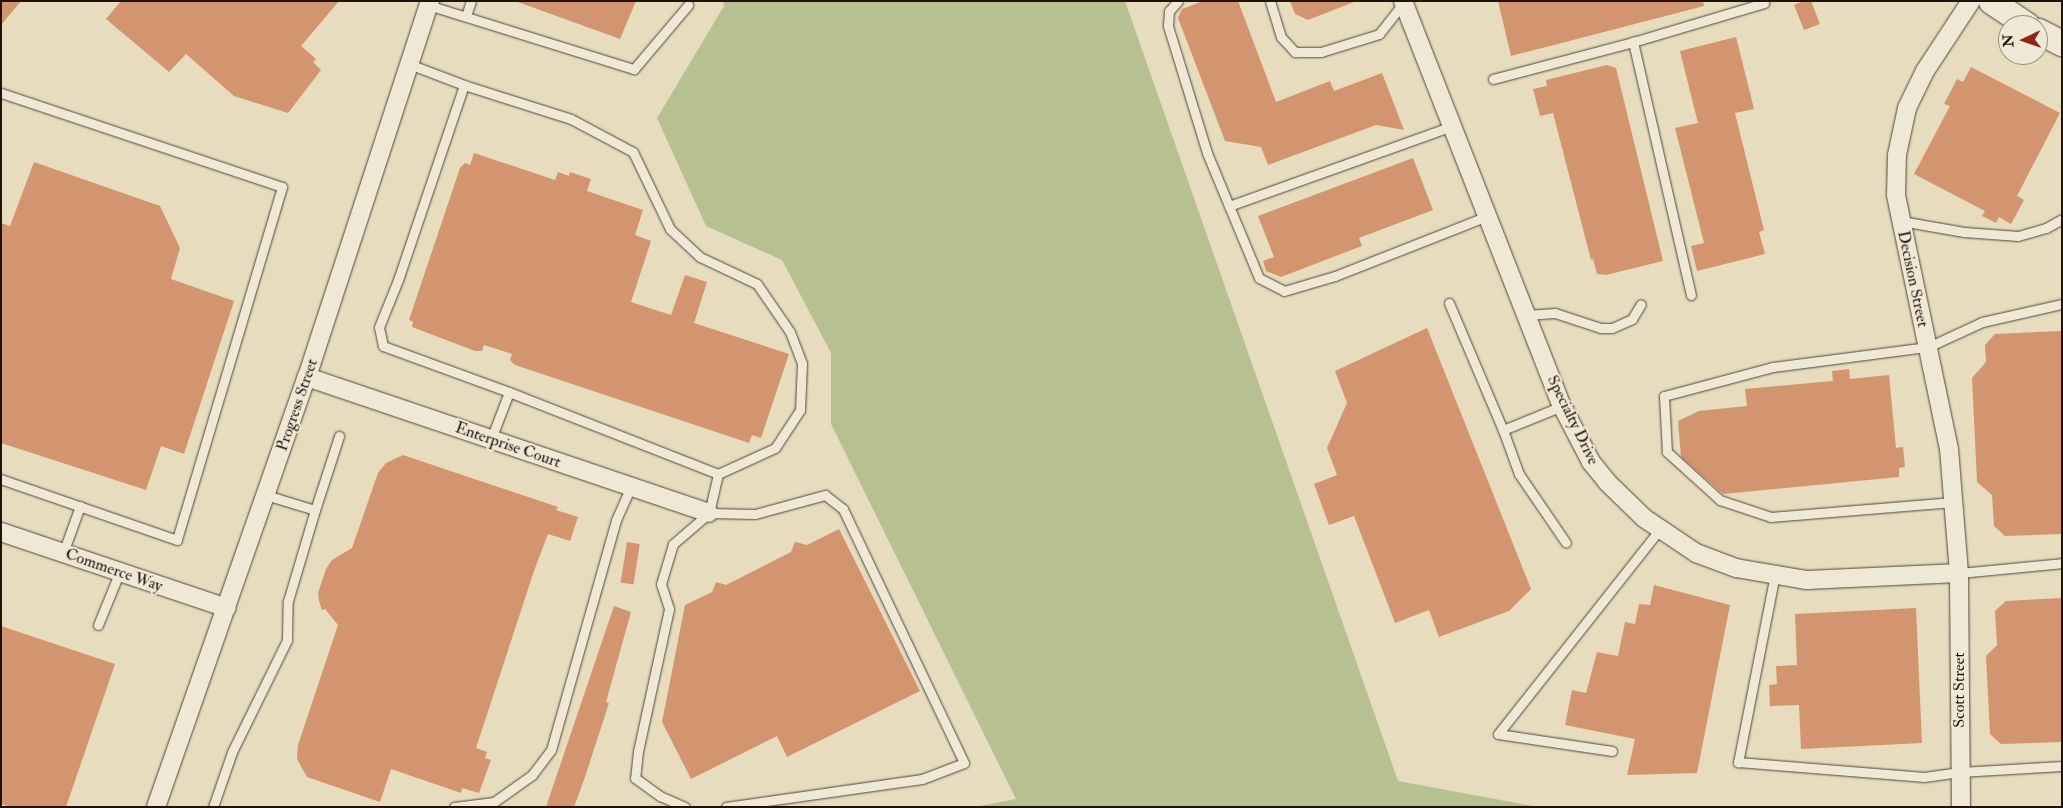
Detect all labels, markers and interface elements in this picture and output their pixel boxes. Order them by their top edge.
north arrow [1998,15,2048,65]
text: N [2000,34,2017,47]
street label: Decision Street [1893,229,1933,329]
street label: Progress Street [272,356,322,454]
street label: Specialty Drive [1543,372,1603,468]
street label: Enterprise Court [453,418,563,472]
street label: Commerce Way [63,544,165,596]
street label: Scott Street [1949,652,1969,728]

